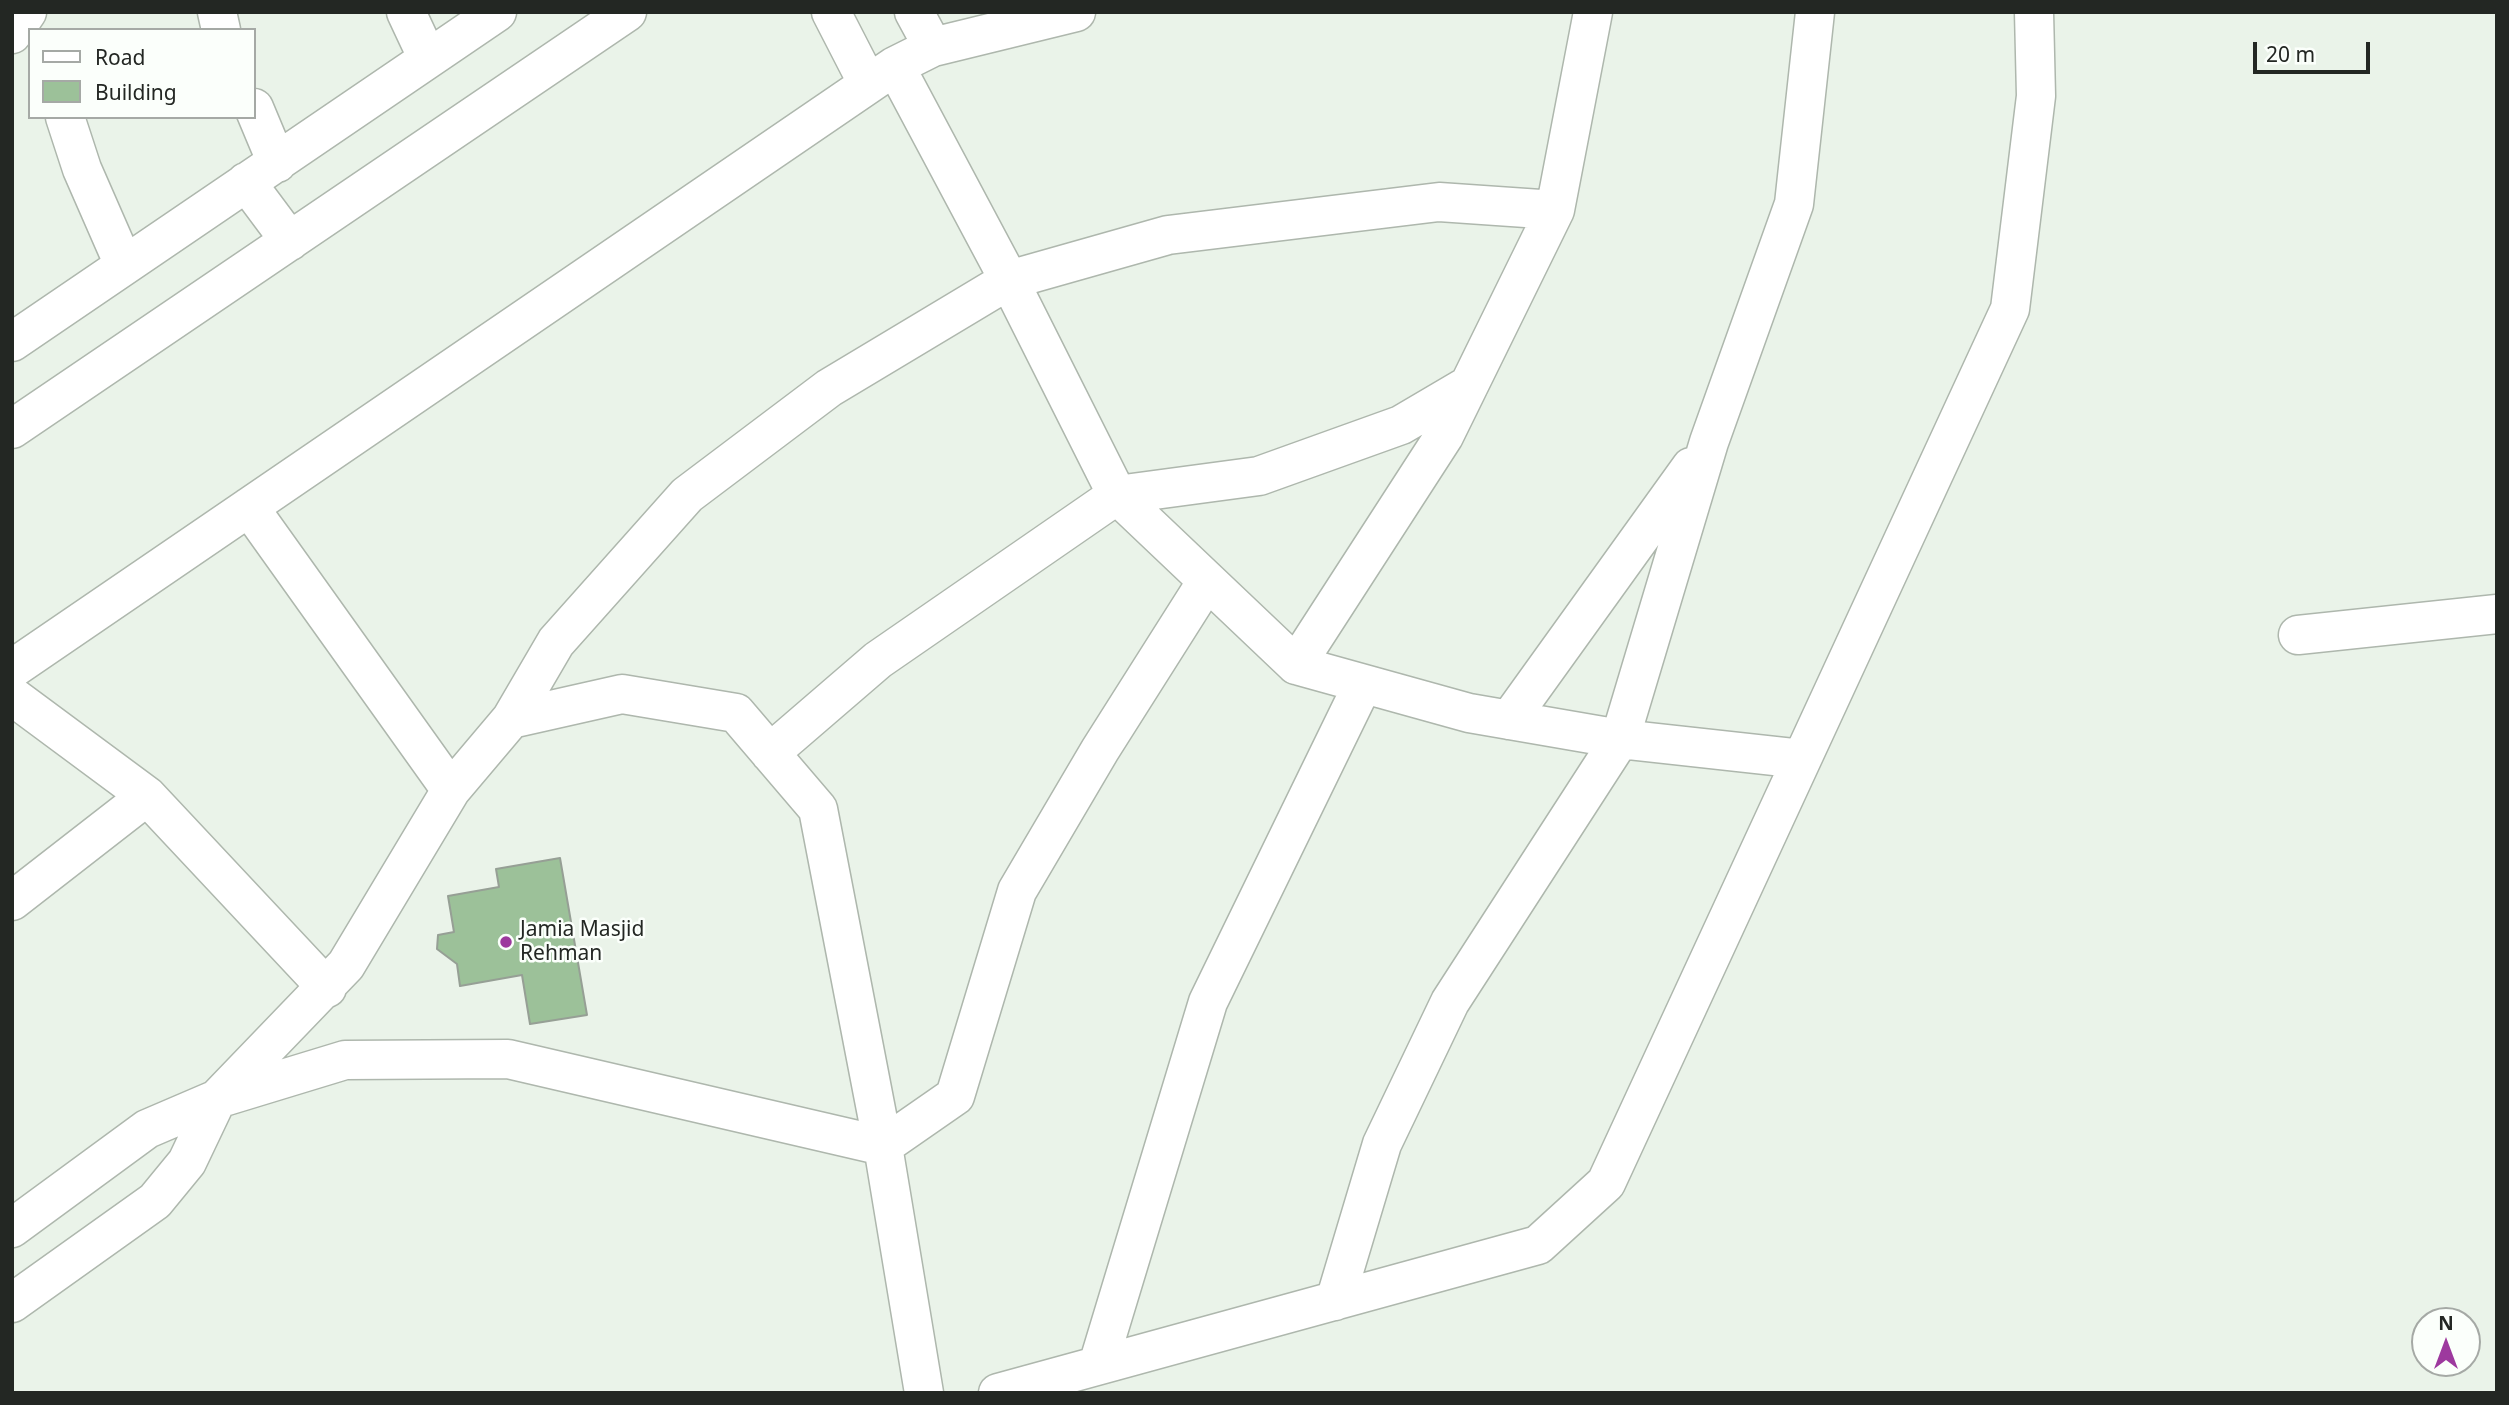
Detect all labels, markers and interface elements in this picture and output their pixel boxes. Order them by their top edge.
legend [28,28,256,119]
scale bar [2257,28,2374,72]
text: 20 m [2266,40,2315,68]
text: Road [95,43,145,71]
text: Building [95,78,177,106]
place label: Jamia Masjid Rehman [520,917,644,967]
marker: Jamia Masjid Rehman [498,934,514,950]
north arrow [2411,1307,2481,1377]
text: N [2438,1310,2454,1336]

